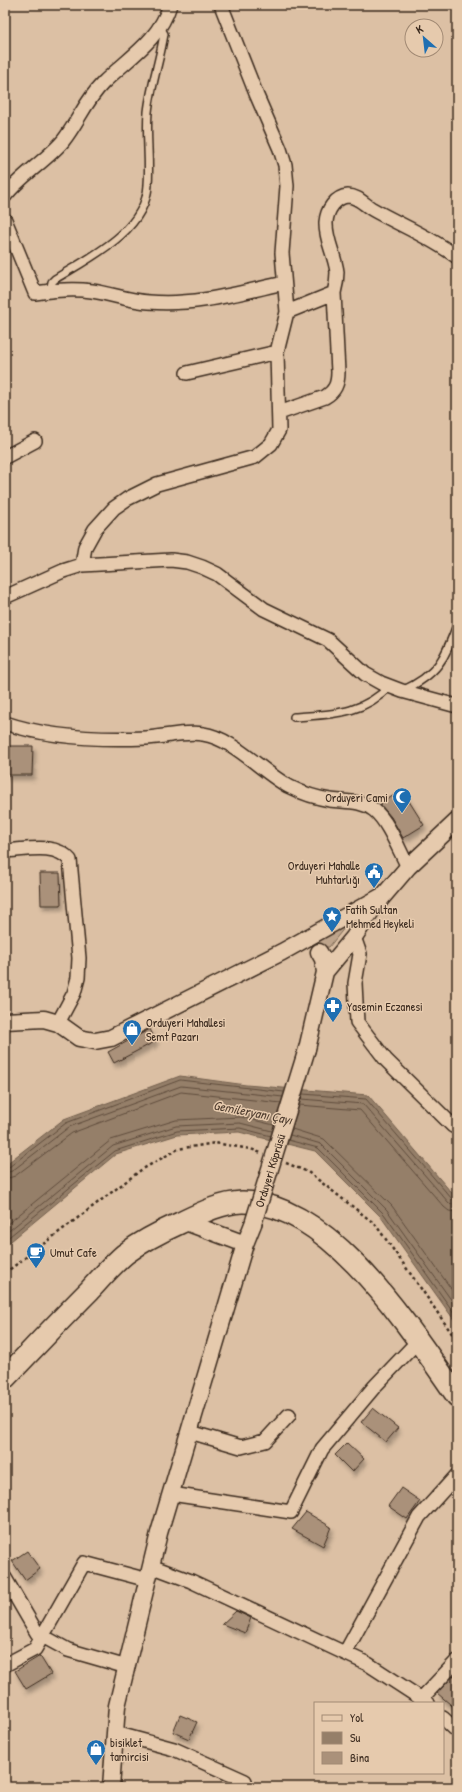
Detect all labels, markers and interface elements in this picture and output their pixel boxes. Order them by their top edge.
north arrow [404,18,444,58]
text: K [413,22,425,37]
mosque icon: Orduyeri Cami [391,786,413,814]
place label: Orduyeri Cami [325,789,388,806]
place label: Orduyeri Mahalle Muhtarlığı [288,857,360,888]
public building icon: Orduyeri Mahalle Muhtarlığı [363,861,385,889]
place label: Fatih Sultan Mehmed Heykeli [345,901,414,932]
place icon: Fatih Sultan Mehmed Heykeli [321,905,343,933]
pharmacy icon: Yasemin Eczanesi [322,995,344,1023]
place label: Yasemin Eczanesi [347,998,423,1015]
place label: Orduyeri Mahallesi Semt Pazarı [146,1014,226,1045]
shop icon: Orduyeri Mahallesi Semt Pazarı [121,1018,143,1046]
water label: Gemileryanı Çayı [212,1096,295,1129]
street label: Orduyeri Köprüsü [250,1132,289,1209]
cafe icon: Umut Cafe [25,1241,47,1269]
place label: Umut Cafe [50,1244,97,1261]
legend [314,1702,444,1774]
text: Yol [350,1709,364,1726]
text: Su [350,1729,361,1746]
place label: bisiklet tamircisi [110,1734,149,1765]
shop icon: bisiklet tamircisi [85,1738,107,1766]
text: Bina [350,1749,369,1766]

